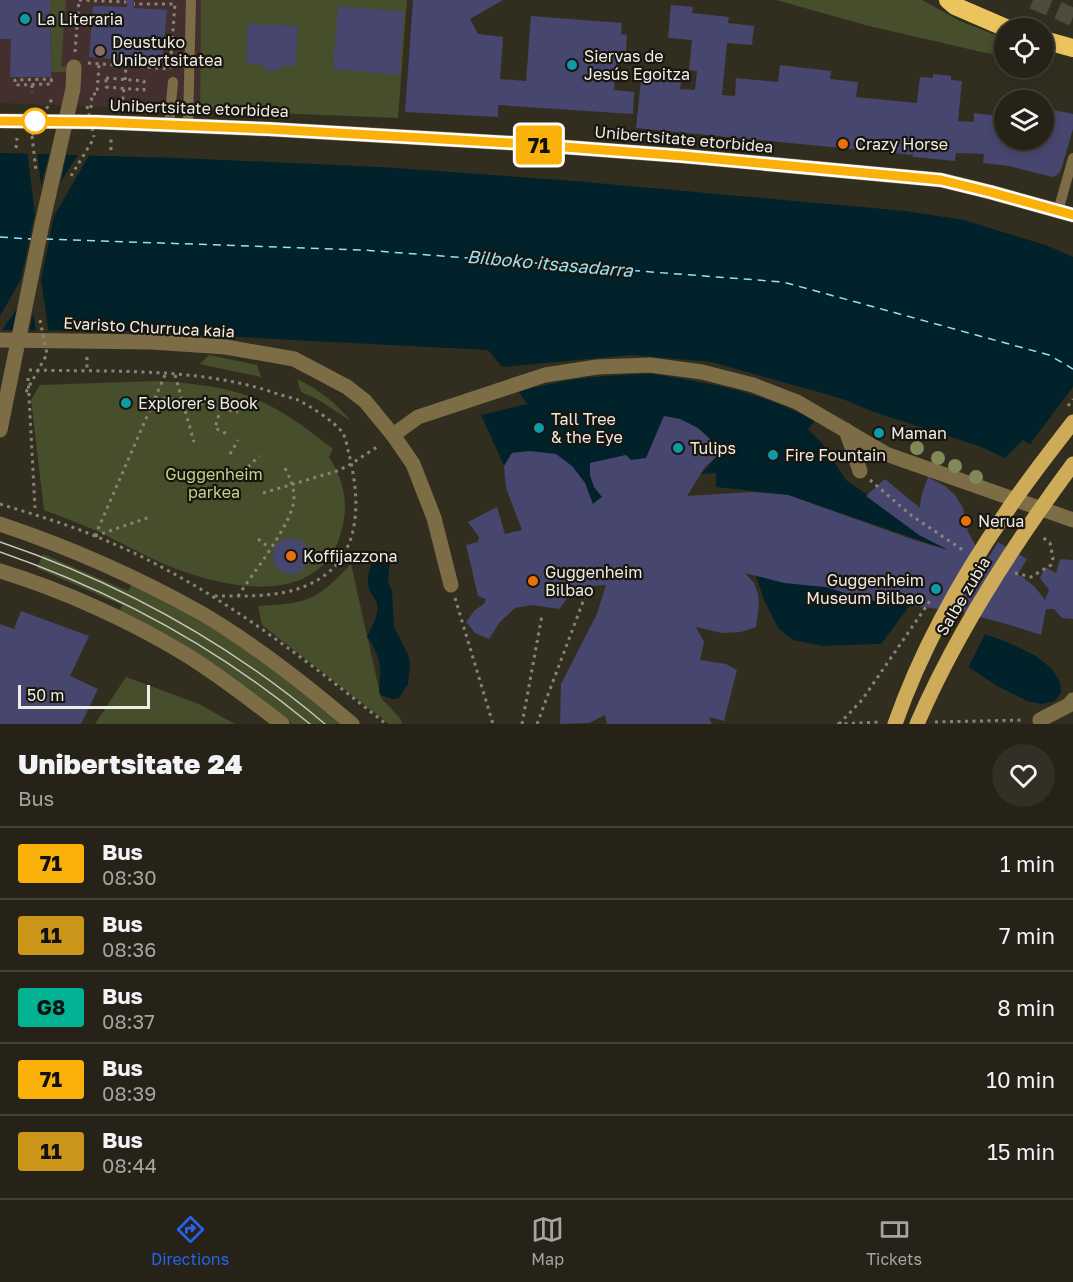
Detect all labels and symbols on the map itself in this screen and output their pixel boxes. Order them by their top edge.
place label: La Literaria [37,9,123,29]
marker: La Literaria [18,12,32,26]
place label: Deustuko Unibertsitatea [112,32,223,70]
marker: Deustuko Unibertsitatea [93,44,107,58]
place label: Siervas de Jesús Egoitza [584,46,690,84]
marker: Siervas de Jesús Egoitza [565,58,579,72]
street label: Unibertsitate etorbidea [109,95,289,121]
unlabelled marker [22,108,48,134]
street label: Unibertsitate etorbidea [594,121,774,157]
line badge: 71 [512,126,566,164]
place label: Crazy Horse [855,134,948,154]
marker: Crazy Horse [836,137,850,151]
water label: Bilboko itsasadarra [466,245,635,281]
street label: Evaristo Churruca kaia [63,313,235,341]
place label: Explorer's Book [138,393,258,413]
marker: Explorer's Book [119,396,133,410]
place label: Tall Tree & the Eye [551,409,623,447]
marker: Tall Tree & the Eye [532,421,546,435]
place label: Maman [891,423,947,443]
marker: Maman [872,426,886,440]
place label: Tulips [690,438,736,458]
marker: Tulips [671,441,685,455]
place label: Fire Fountain [785,445,886,465]
marker: Fire Fountain [766,448,780,462]
park label: Guggenheim parkea [165,464,263,502]
place label: Nerua [978,511,1024,531]
marker: Nerua [959,514,973,528]
place label: Koffijazzona [303,546,398,566]
marker: Koffijazzona [284,549,298,563]
street label: Salbe zubia [932,553,994,639]
place label: Guggenheim Bilbao [545,562,642,600]
place label: Guggenheim Museum Bilbao [806,570,924,608]
marker: Guggenheim Bilbao [526,574,540,588]
marker: Guggenheim Museum Bilbao [929,582,943,596]
scale bar [18,682,150,710]

